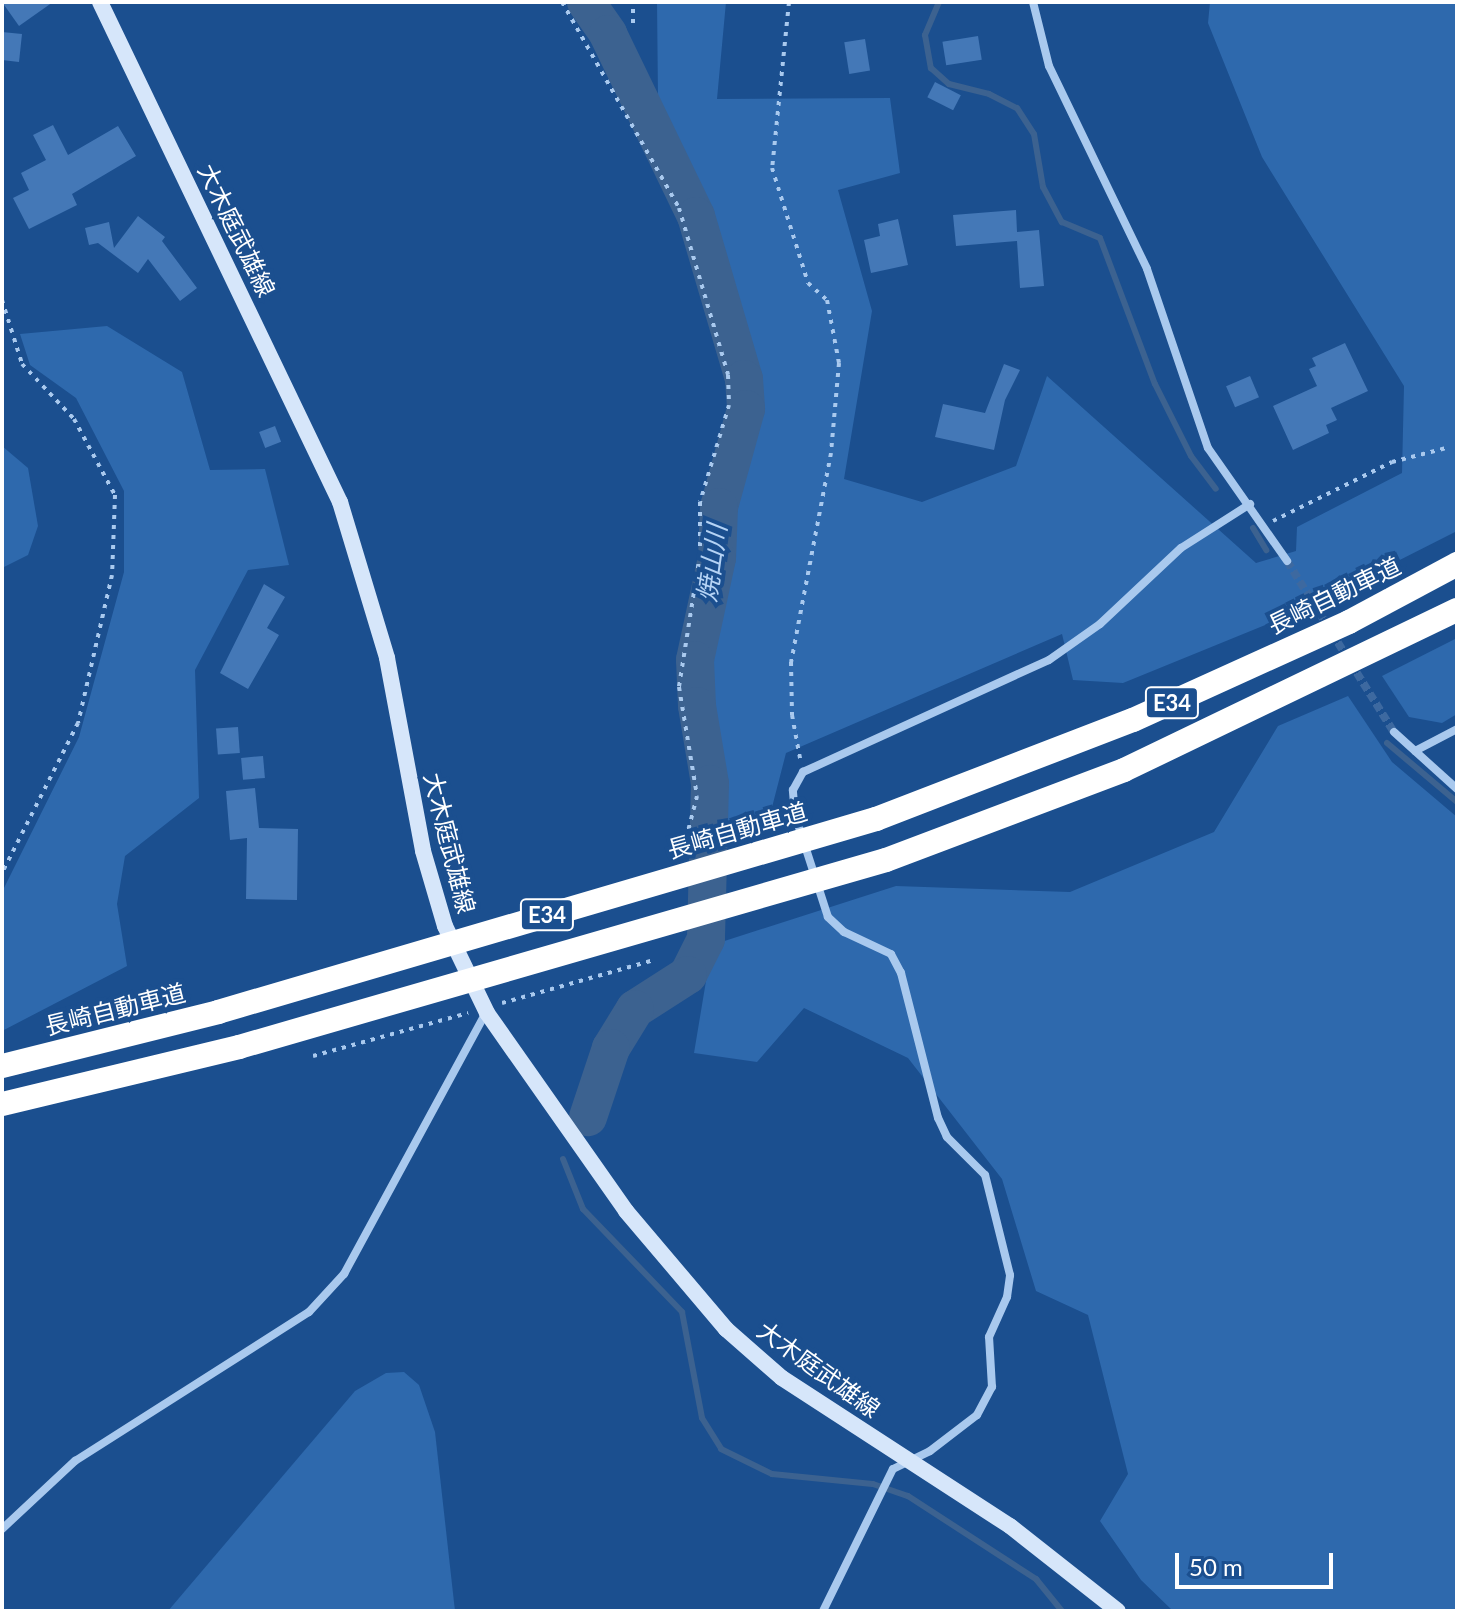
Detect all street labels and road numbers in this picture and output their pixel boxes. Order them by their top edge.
street label: 大木庭武雄線 [192,159,282,301]
street label: 長崎自動車道 [1263,550,1405,640]
road number: E34 [1144,685,1200,721]
street label: 大木庭武雄線 [419,770,481,916]
street label: 長崎自動車道 [664,796,810,864]
road number: E34 [519,897,575,933]
street label: 長崎自動車道 [42,978,188,1040]
street label: 大木庭武雄線 [752,1315,886,1423]

